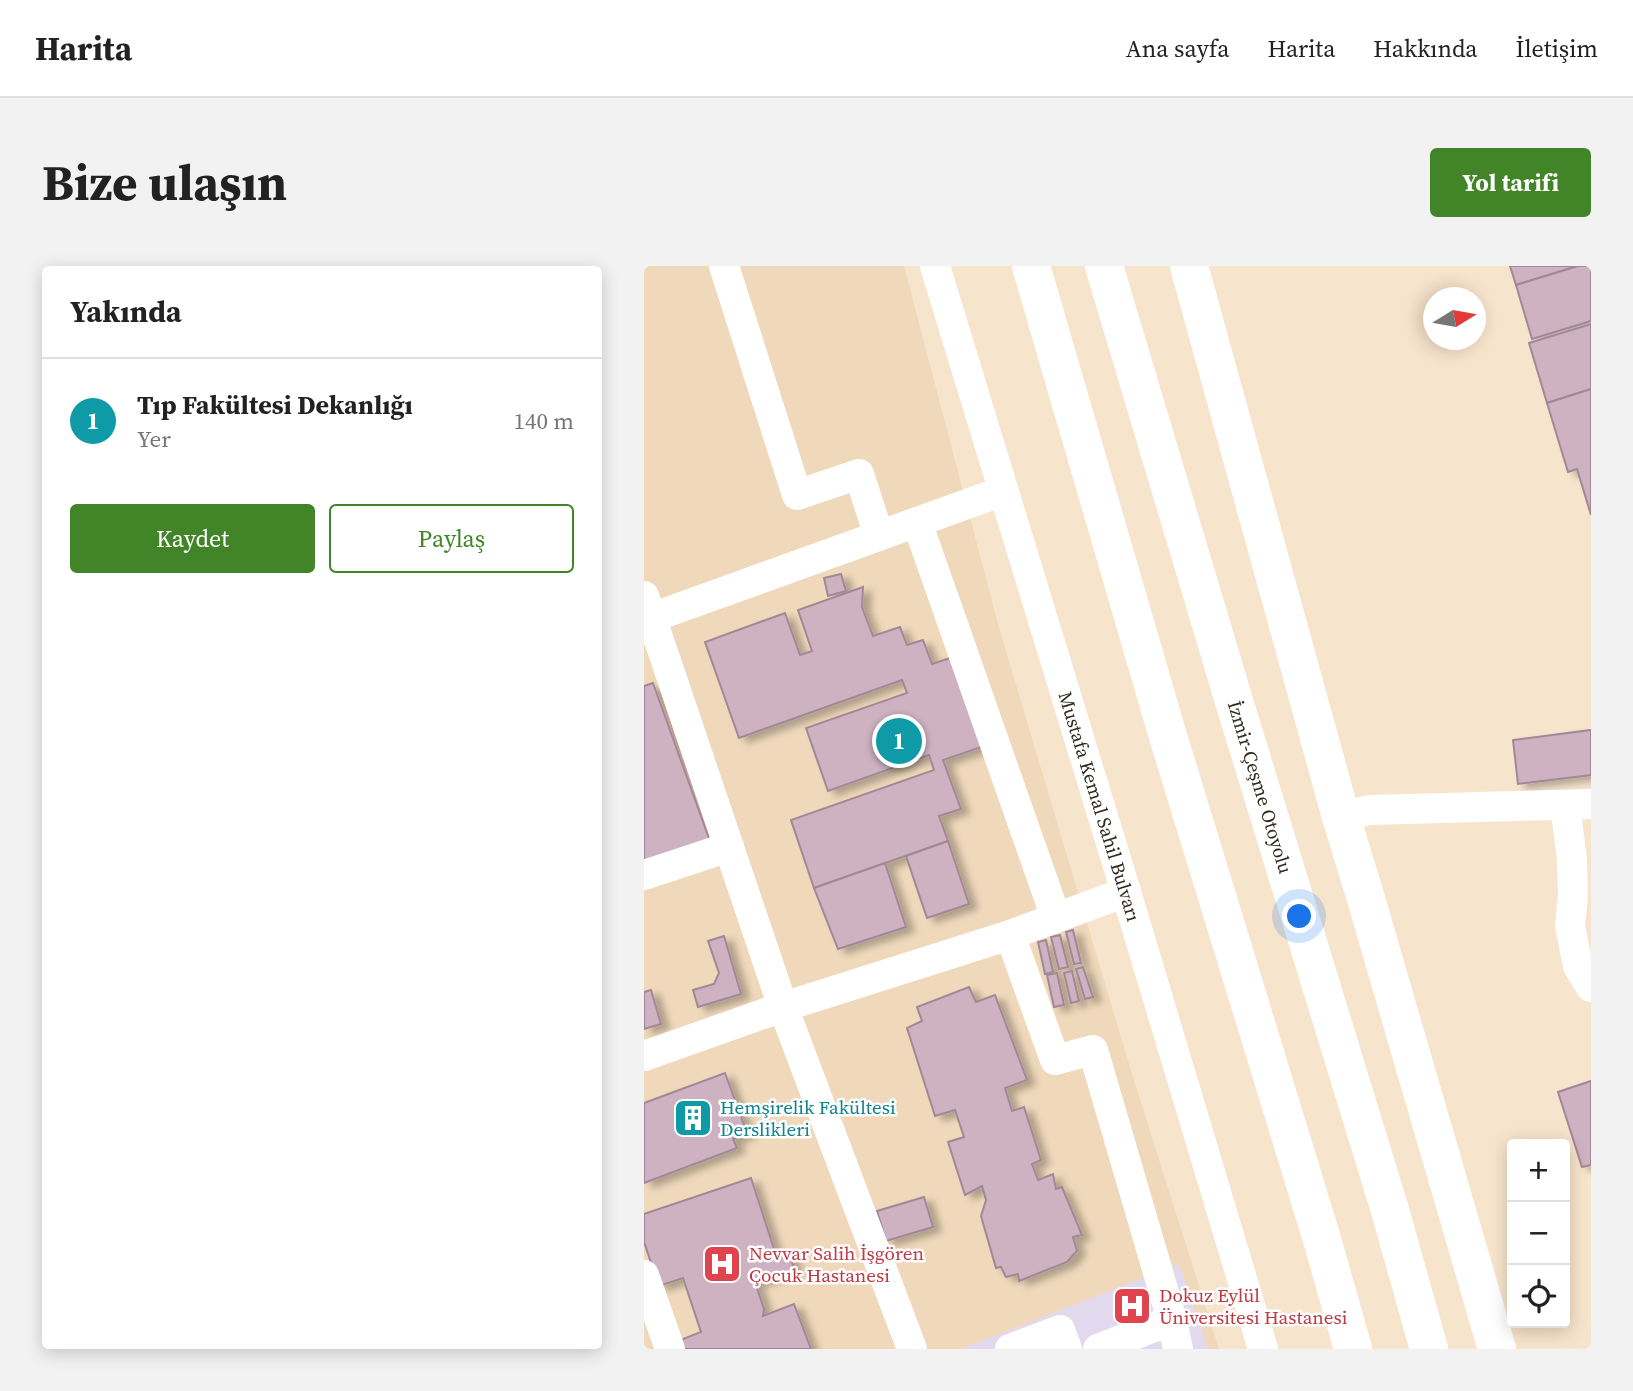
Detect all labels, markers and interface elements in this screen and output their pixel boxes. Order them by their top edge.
text: Harita [35,26,132,71]
text: Ana sayfa [1126,32,1230,65]
text: Harita [1268,32,1335,65]
text: Hakkında [1373,32,1478,65]
text: İletişim [1516,32,1598,65]
button: Yol tarifi [1430,148,1591,217]
text: Bize ulaşın [42,149,287,216]
north arrow [1423,287,1486,350]
text: Yakında [70,291,182,332]
text: Tıp Fakültesi Dekanlığı [137,387,413,423]
text: 1 [87,405,99,437]
text: 140 m [513,405,574,437]
text: Yer [137,423,171,455]
button: Kaydet [70,504,315,573]
button: Paylaş [329,504,574,573]
street label: Mustafa Kemal Sahil Bulvarı [1053,688,1147,925]
street label: İzmir-Çeşme Otoyolu [1222,698,1299,877]
pin: 1 [876,715,922,767]
your location [1282,899,1316,933]
place label: Hemşirelik Fakültesi Derslikleri [720,1094,896,1142]
building icon: Hemşirelik Fakültesi Derslikleri [672,1097,714,1139]
map controls [1507,1139,1570,1328]
button: + [1507,1139,1570,1202]
button: − [1507,1202,1570,1265]
place label: Nevvar Salih İşgören Çocuk Hastanesi [749,1240,924,1288]
hospital icon: Nevvar Salih İşgören Çocuk Hastanesi [701,1243,743,1285]
button: locate [1507,1265,1570,1328]
place label: Dokuz Eylül Üniversitesi Hastanesi [1159,1282,1348,1330]
hospital icon: Dokuz Eylül Üniversitesi Hastanesi [1111,1285,1153,1327]

